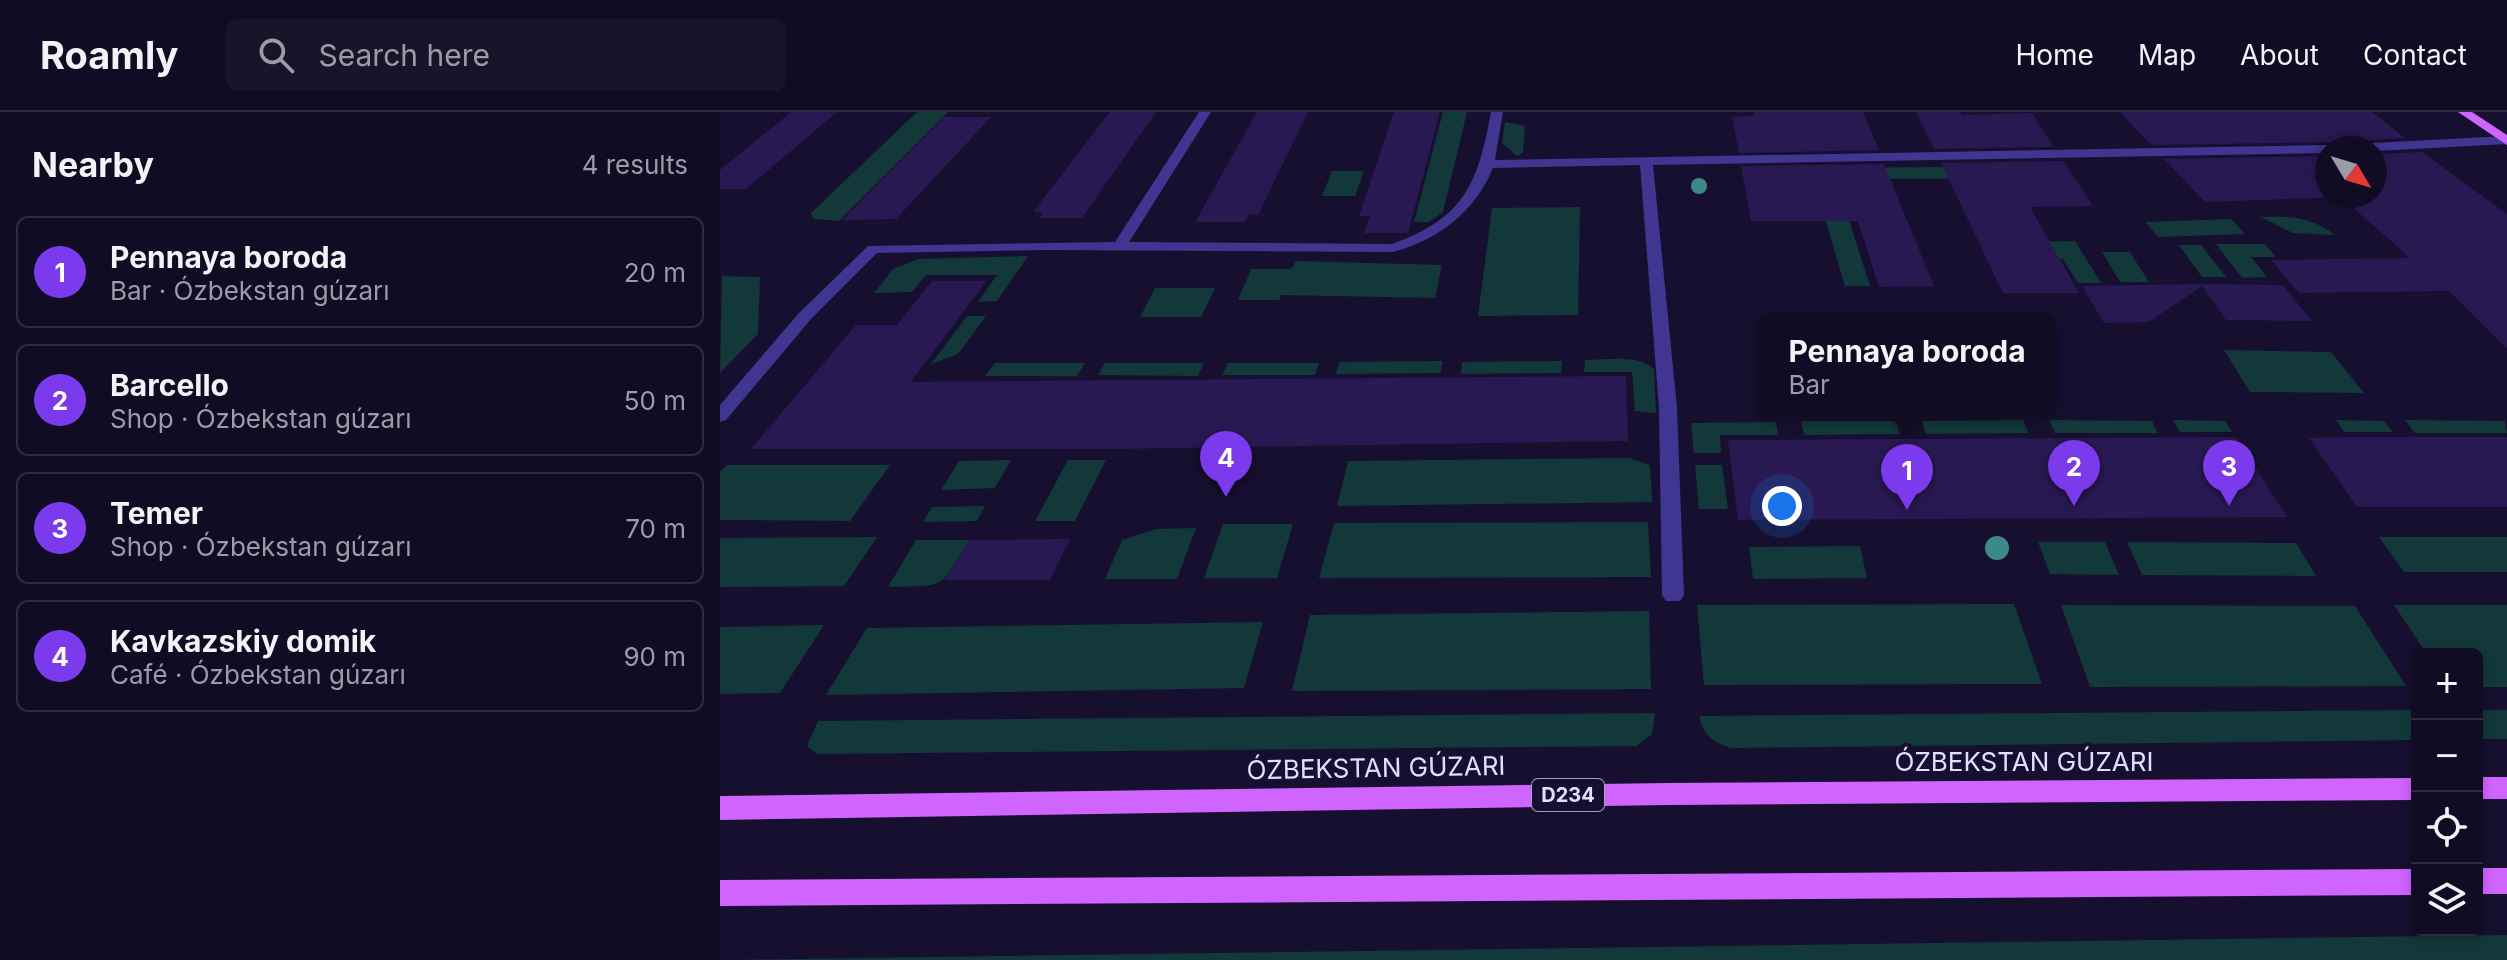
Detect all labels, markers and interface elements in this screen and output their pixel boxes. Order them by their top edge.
search box [226,19,786,91]
text: Roamly [40,32,178,78]
icon: search [254,33,298,77]
text: Search here [318,37,490,73]
text: Home [2015,38,2094,72]
text: Map [2138,38,2196,72]
text: About [2240,38,2319,72]
text: Contact [2363,38,2467,72]
north arrow [2315,136,2387,208]
text: Nearby [32,144,154,185]
text: 4 results [582,149,688,180]
text: Pennaya boroda [110,239,347,275]
text: 1 [54,257,66,288]
text: 20 m [624,257,686,288]
text: Bar · Ózbekstan gúzarı [110,275,390,306]
popup [1759,314,2055,418]
text: Pennaya boroda [1788,333,2026,369]
text: Barcello [110,367,229,403]
text: Bar [1788,369,1830,400]
text: 2 [52,385,68,416]
text: 50 m [624,385,686,416]
text: Shop · Ózbekstan gúzarı [110,403,412,434]
pin: 4 [1200,431,1252,497]
pin: 2 [2048,440,2100,506]
pin: 3 [2203,440,2255,506]
pin: 1 [1881,444,1933,510]
your location [1762,486,1802,526]
text: Temer [110,495,203,531]
text: 3 [52,513,68,544]
text: 70 m [625,513,686,544]
text: Shop · Ózbekstan gúzarı [110,531,412,562]
text: Kavkazskiy domik [110,623,376,659]
text: 4 [51,641,69,672]
text: 90 m [623,641,686,672]
map controls [2411,648,2483,936]
button: + [2411,648,2483,720]
text: Café · Ózbekstan gúzarı [110,659,406,690]
button: − [2411,720,2483,792]
street label: ÓZBEKSTAN GÚZARI [1895,746,2153,777]
street label: ÓZBEKSTAN GÚZARI [1246,750,1506,785]
road number: D234 [1532,779,1604,811]
button: locate [2411,792,2483,864]
button: layers [2411,864,2483,936]

